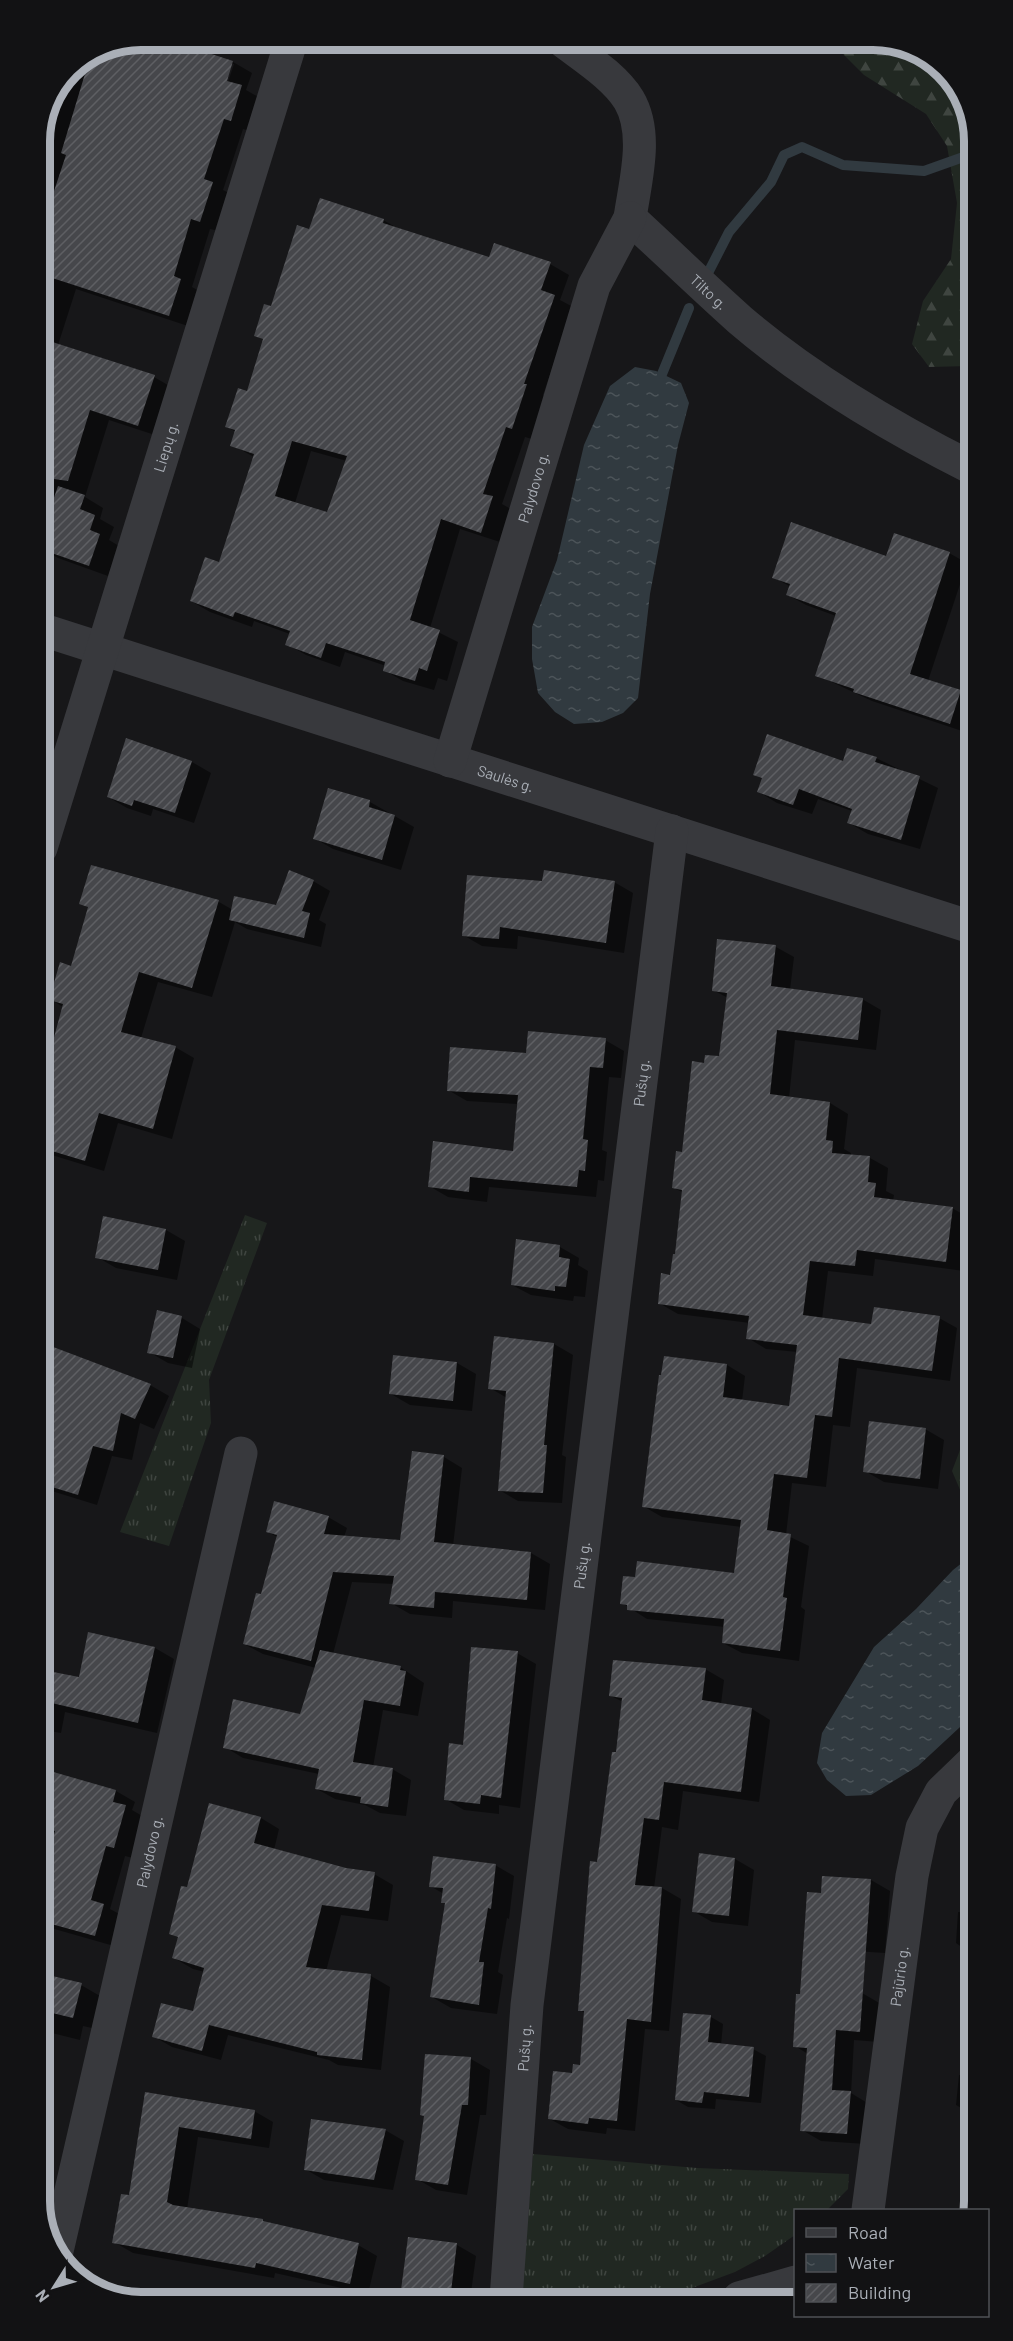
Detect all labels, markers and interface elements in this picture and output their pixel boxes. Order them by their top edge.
street label: Tilto g. [687,270,731,313]
street label: Liepų g. [149,419,182,474]
street label: Palydovo g. [514,450,552,525]
street label: Saulės g. [475,761,536,796]
street label: Pušų g. [629,1058,653,1107]
street label: Pušų g. [569,1540,593,1590]
street label: Palydovo g. [132,1814,166,1889]
street label: Pajūrio g. [886,1945,912,2007]
street label: Pušų g. [513,2023,535,2072]
legend [794,2209,989,2317]
text: Road [848,2221,888,2243]
text: Water [848,2251,895,2273]
north arrow [24,2257,84,2317]
text: Building [848,2281,911,2303]
text: N [31,2286,52,2306]

